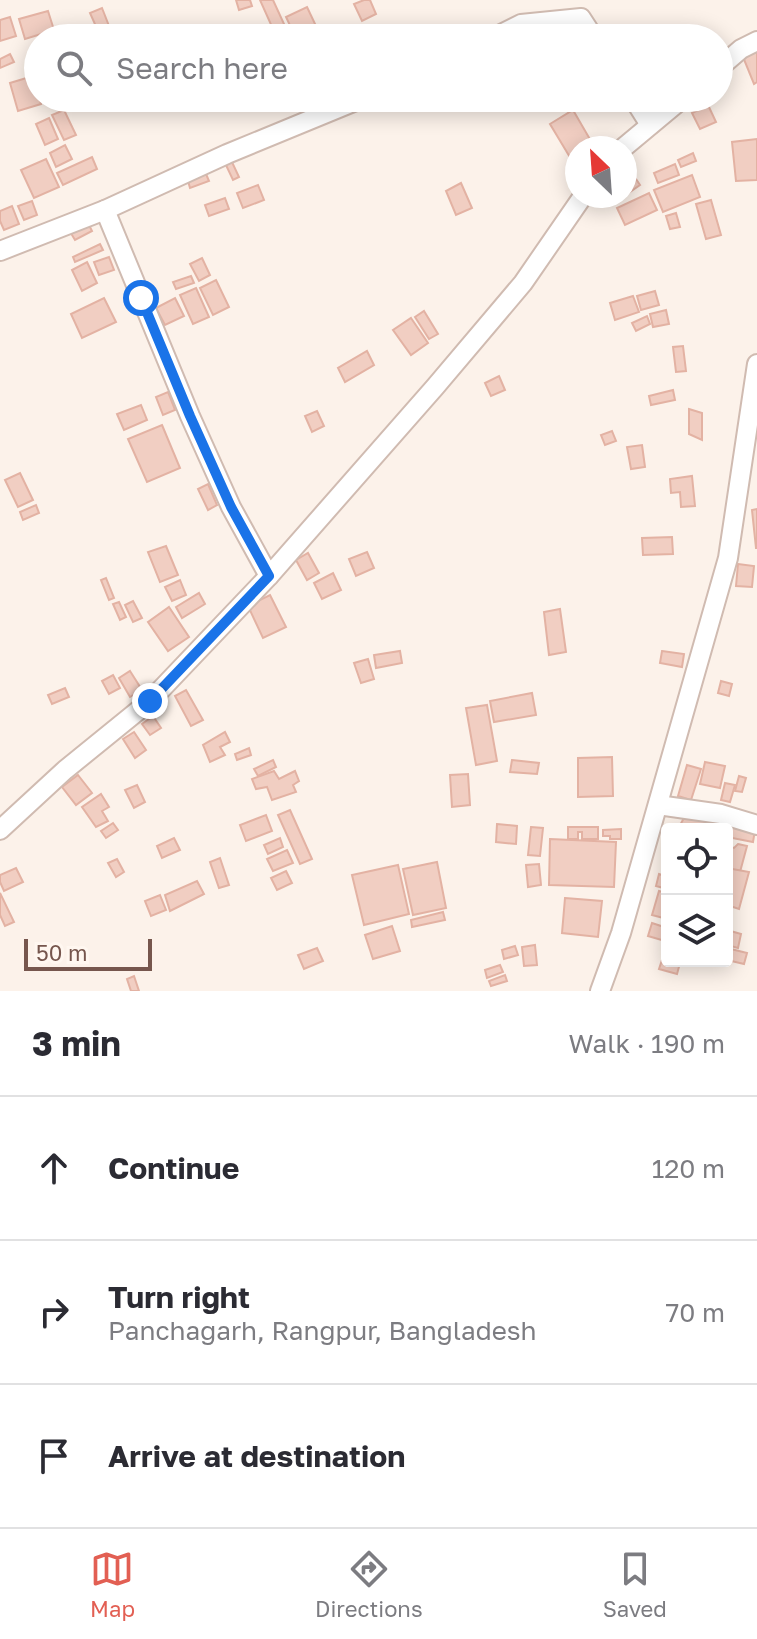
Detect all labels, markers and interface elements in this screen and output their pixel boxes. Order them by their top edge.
search box [24,24,733,112]
icon: search [52,46,96,90]
text: Search here [116,50,288,86]
north arrow [565,136,637,208]
route start [123,280,159,316]
route end [132,683,168,719]
map controls [661,823,733,967]
button: locate [661,823,733,895]
button: layers [661,895,733,967]
scale bar [24,935,152,971]
text: 50 m [36,939,87,966]
text: 3 min [32,1023,121,1063]
text: Walk · 190 m [569,1028,725,1059]
icon: ahead [32,1146,76,1190]
text: Continue [108,1150,239,1186]
text: 120 m [652,1153,725,1184]
text: Turn right [108,1279,250,1315]
icon: right [32,1290,76,1334]
text: 70 m [666,1297,725,1328]
text: Panchagarh, Rangpur, Bangladesh [108,1315,536,1346]
icon: arrive [32,1434,76,1478]
text: Arrive at destination [108,1438,405,1474]
tab: Map [90,1547,135,1622]
tab: Directions [315,1547,423,1622]
tab: Saved [603,1547,667,1622]

